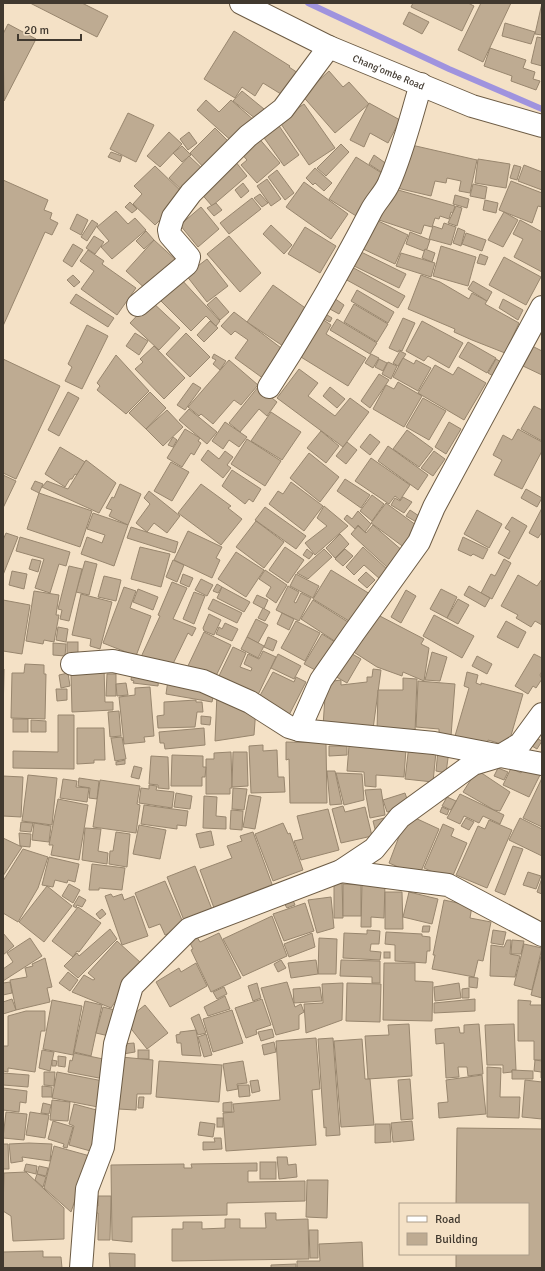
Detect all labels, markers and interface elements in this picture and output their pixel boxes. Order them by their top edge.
scale bar [18,16,81,42]
text: 20 m [24,23,49,38]
street label: Chang'ombe Road [351,52,426,93]
legend [399,1203,529,1255]
text: Road [435,1212,461,1227]
text: Building [435,1232,478,1247]

